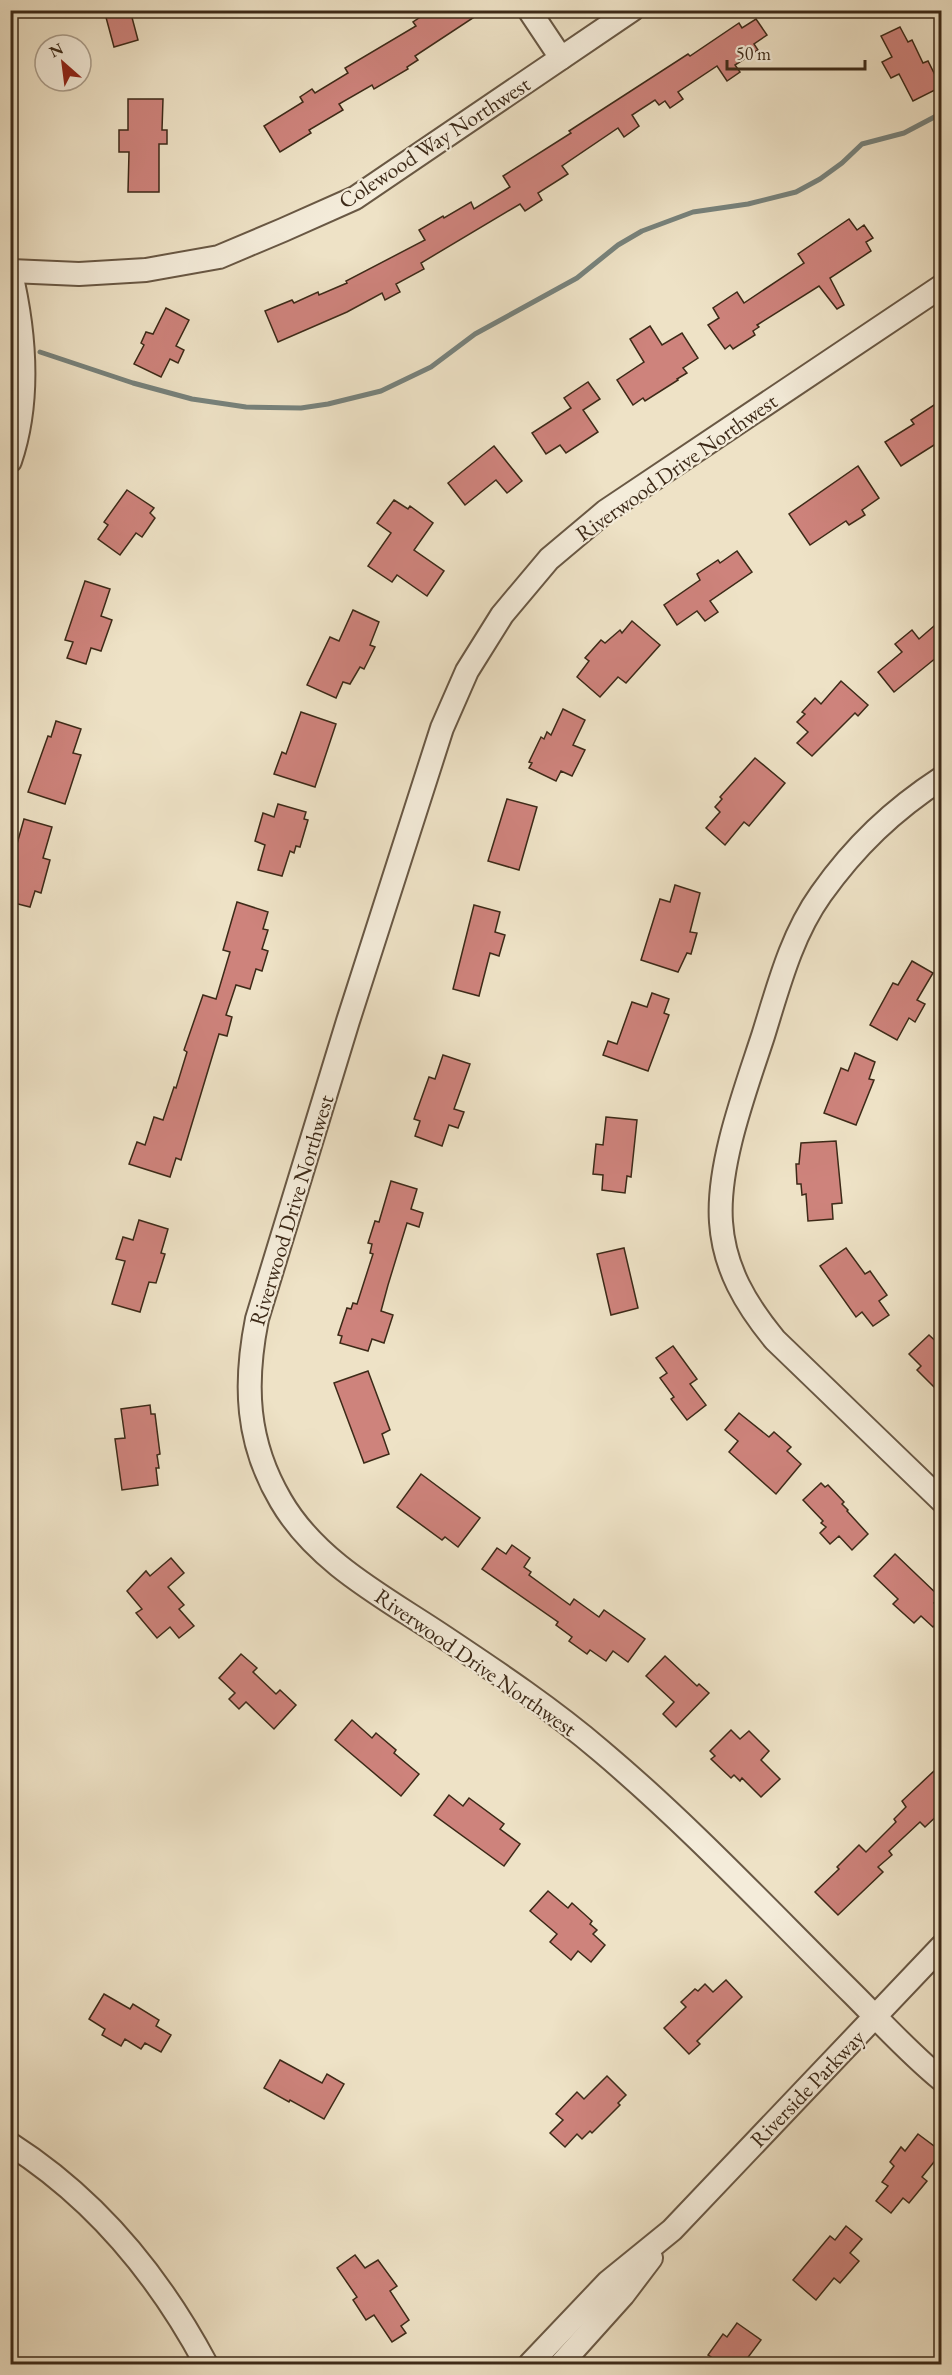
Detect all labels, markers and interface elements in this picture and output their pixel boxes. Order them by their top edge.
north arrow [33,33,93,93]
scale bar [727,33,865,71]
text: N [46,38,67,63]
text: 50 m [736,42,771,65]
street label: Colewood Way Northwest [333,70,536,215]
street label: Riverwood Drive Northwest [570,387,783,548]
street label: Riverwood Drive Northwest [243,1091,340,1329]
street label: Riverwood Drive Northwest [369,1582,582,1743]
street label: Riverside Parkway [744,2023,871,2153]

